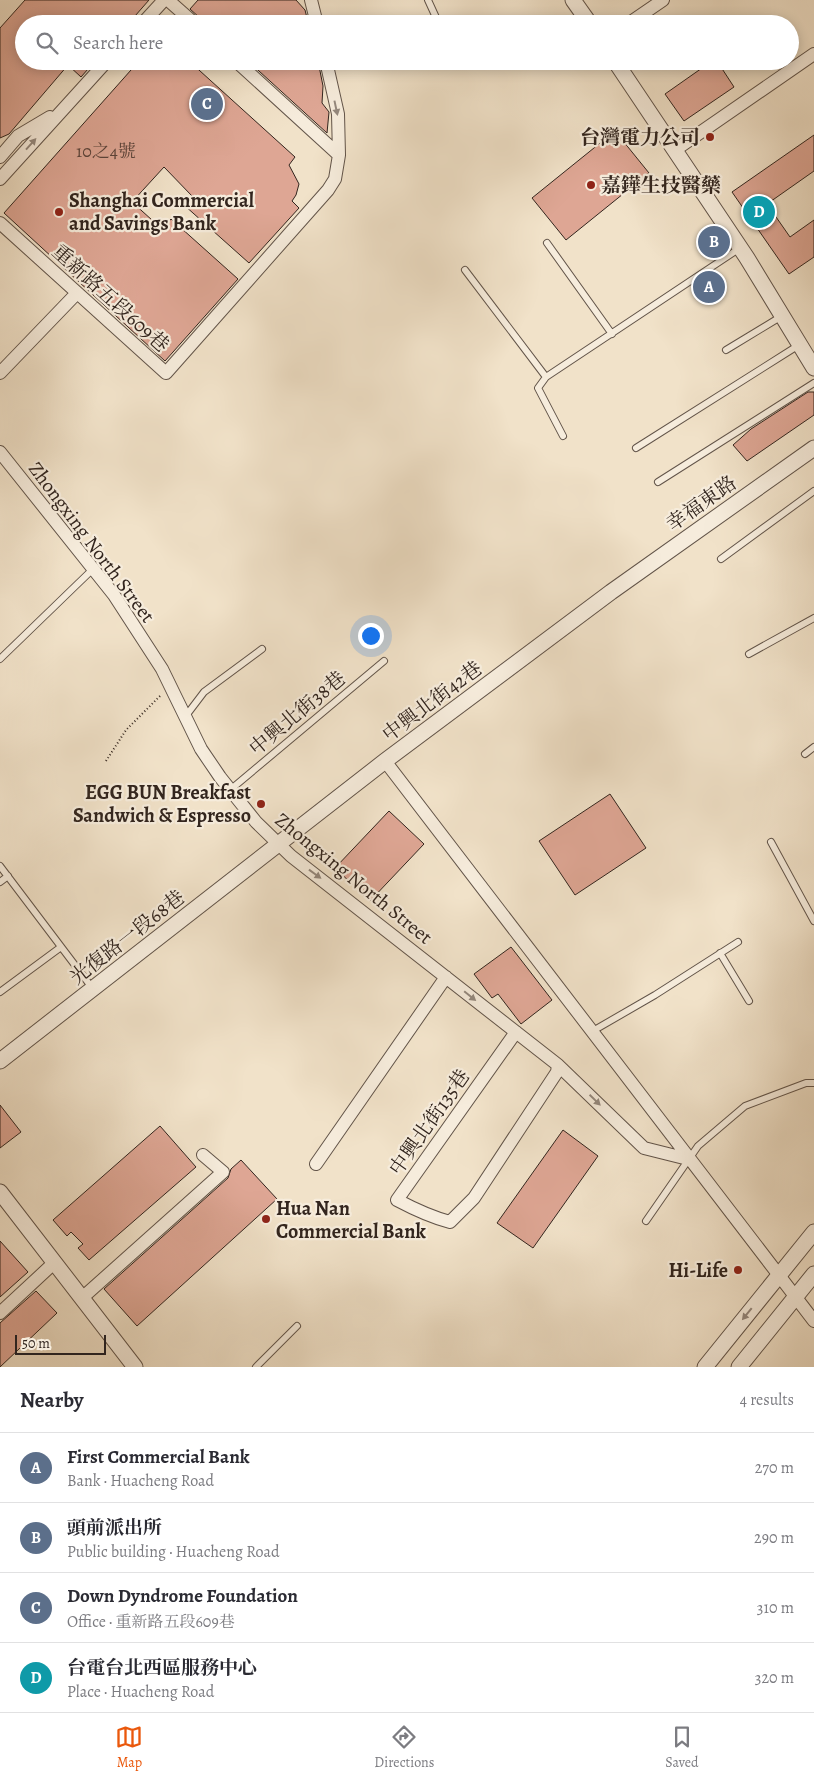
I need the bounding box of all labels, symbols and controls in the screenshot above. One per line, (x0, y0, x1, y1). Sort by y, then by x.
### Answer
search box (15, 15, 799, 70)
icon: search (33, 29, 61, 57)
text: Search here (73, 30, 163, 56)
pin: C (191, 85, 223, 123)
one-way arrow (332, 100, 340, 115)
place label: 台灣電力公司 (580, 124, 700, 151)
marker: 台灣電力公司 (704, 131, 716, 143)
one-way arrow (26, 137, 37, 150)
house number: 10之4號 (76, 139, 136, 163)
place label: 嘉鏵生技醫藥 (601, 172, 721, 199)
marker: 嘉鏵生技醫藥 (585, 179, 597, 191)
place label: Shanghai Commercial and Savings Bank (69, 187, 255, 237)
pin: D (743, 193, 775, 231)
marker: Shanghai Commercial and Savings Bank (53, 206, 65, 218)
pin: B (698, 223, 730, 261)
street label: 重新路五段609巷 (46, 238, 175, 358)
pin: A (693, 268, 725, 306)
street label: Zhongxing North Street (22, 456, 161, 629)
street label: 幸福東路 (661, 469, 742, 537)
your location (358, 623, 384, 649)
street label: 中興北街42巷 (377, 655, 488, 748)
street label: 中興北街38巷 (243, 665, 351, 762)
place label: EGG BUN Breakfast Sandwich & Espresso (73, 779, 251, 829)
marker: EGG BUN Breakfast Sandwich & Espresso (255, 798, 267, 810)
street label: Zhongxing North Street (269, 807, 438, 951)
one-way arrow (309, 869, 322, 879)
street label: 光復路一段68巷 (64, 884, 190, 991)
one-way arrow (464, 991, 477, 1002)
street label: 中興北街135巷 (383, 1064, 476, 1181)
one-way arrow (589, 1094, 601, 1106)
place label: Hua Nan Commercial Bank (276, 1195, 426, 1245)
marker: Hua Nan Commercial Bank (260, 1213, 272, 1225)
place label: Hi-Life (669, 1257, 728, 1284)
marker: Hi-Life (732, 1264, 744, 1276)
one-way arrow (742, 1307, 753, 1320)
scale bar (15, 1332, 106, 1355)
text: 50 m (22, 1334, 50, 1353)
text: Nearby (20, 1386, 83, 1414)
text: 4 results (740, 1389, 794, 1411)
text: First Commercial Bank (67, 1444, 250, 1470)
text: A (31, 1457, 41, 1479)
text: 270 m (755, 1457, 794, 1479)
text: Bank · Huacheng Road (67, 1470, 214, 1492)
text: 頭前派出所 (67, 1515, 162, 1541)
text: B (31, 1527, 41, 1549)
text: 290 m (754, 1527, 794, 1549)
text: Public building · Huacheng Road (67, 1541, 280, 1563)
text: Down Dyndrome Foundation (67, 1583, 298, 1609)
text: C (31, 1597, 41, 1619)
text: 310 m (757, 1597, 794, 1619)
text: Office · 重新路五段609巷 (67, 1611, 235, 1633)
text: 台電台北西區服務中心 (67, 1655, 257, 1681)
text: D (30, 1667, 42, 1689)
text: 320 m (755, 1667, 794, 1689)
text: Place · Huacheng Road (67, 1681, 214, 1703)
tab: Map (115, 1723, 143, 1772)
tab: Directions (374, 1723, 434, 1772)
tab: Saved (665, 1723, 699, 1772)

